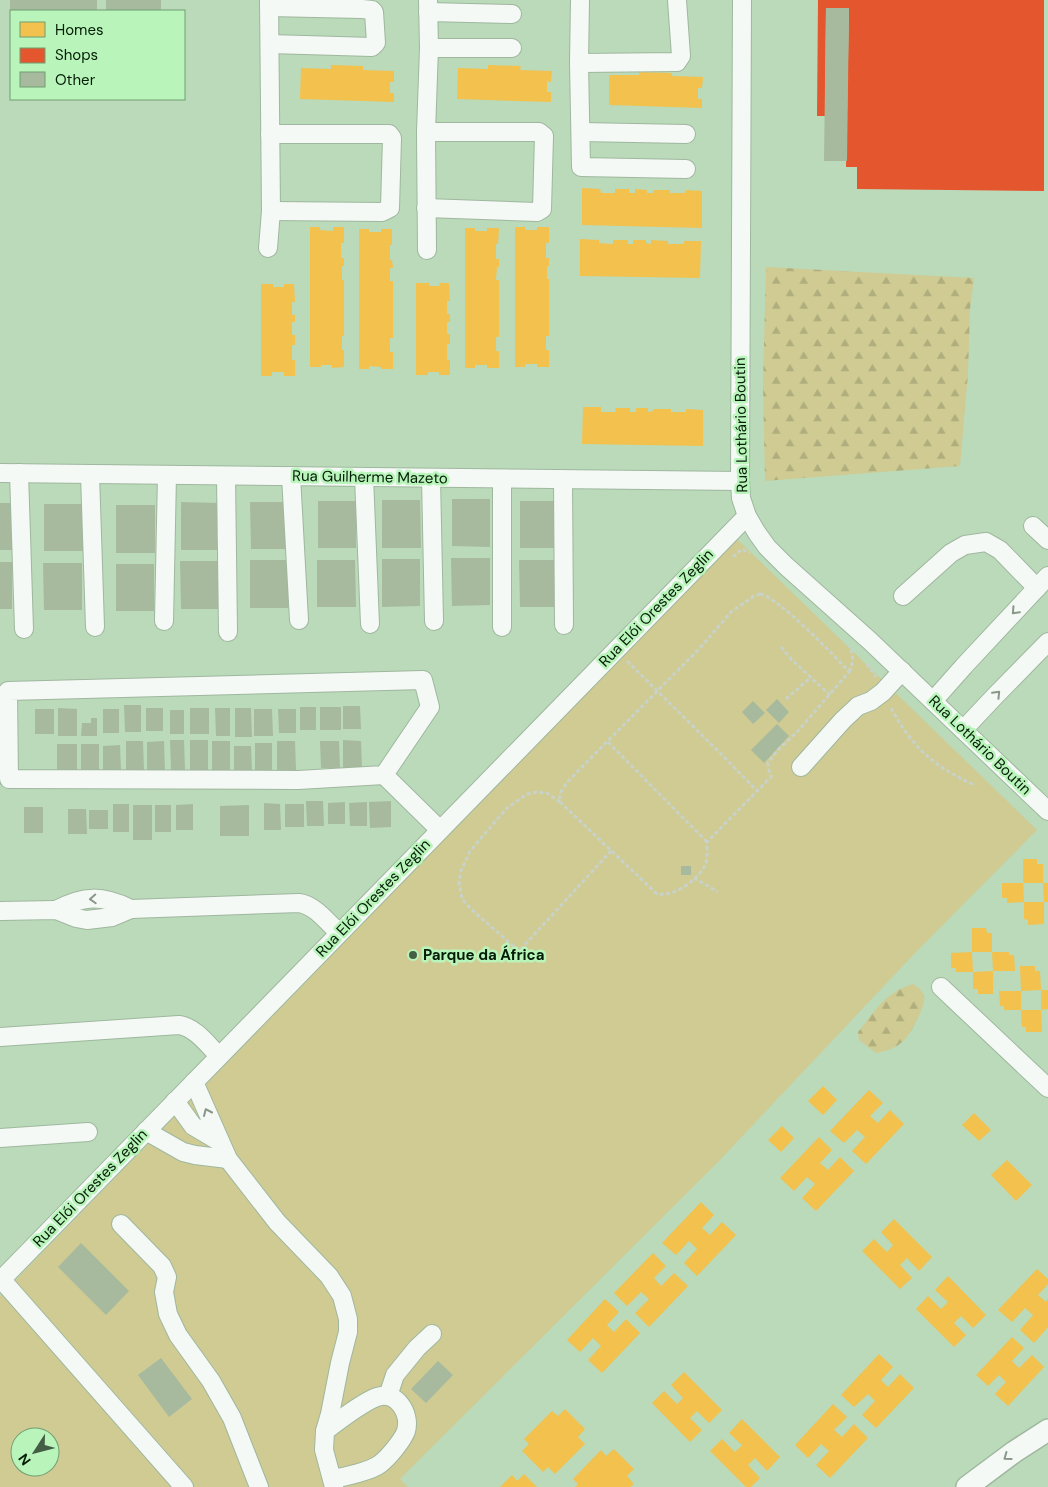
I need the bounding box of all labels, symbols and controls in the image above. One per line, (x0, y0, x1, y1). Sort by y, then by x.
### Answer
legend (10, 10, 185, 100)
text: Homes (55, 20, 104, 40)
text: Shops (55, 45, 98, 65)
text: Other (55, 70, 96, 90)
street label: Rua Lothário Boutin (730, 357, 752, 493)
street label: Rua Guilherme Mazeto (292, 466, 448, 488)
street label: Rua Elói Orestes Zeglin (594, 545, 718, 671)
one-way arrow (1012, 606, 1021, 615)
street label: Rua Lothário Boutin (924, 691, 1036, 799)
one-way arrow (991, 691, 1000, 700)
street label: Rua Elói Orestes Zeglin (311, 835, 435, 961)
one-way arrow (89, 893, 97, 904)
place label: Parque da África (423, 945, 545, 965)
marker: Parque da África (407, 949, 419, 961)
one-way arrow (202, 1108, 213, 1117)
street label: Rua Elói Orestes Zeglin (28, 1125, 152, 1251)
north arrow (10, 1427, 60, 1477)
text: N (14, 1450, 35, 1469)
one-way arrow (1003, 1451, 1013, 1460)

